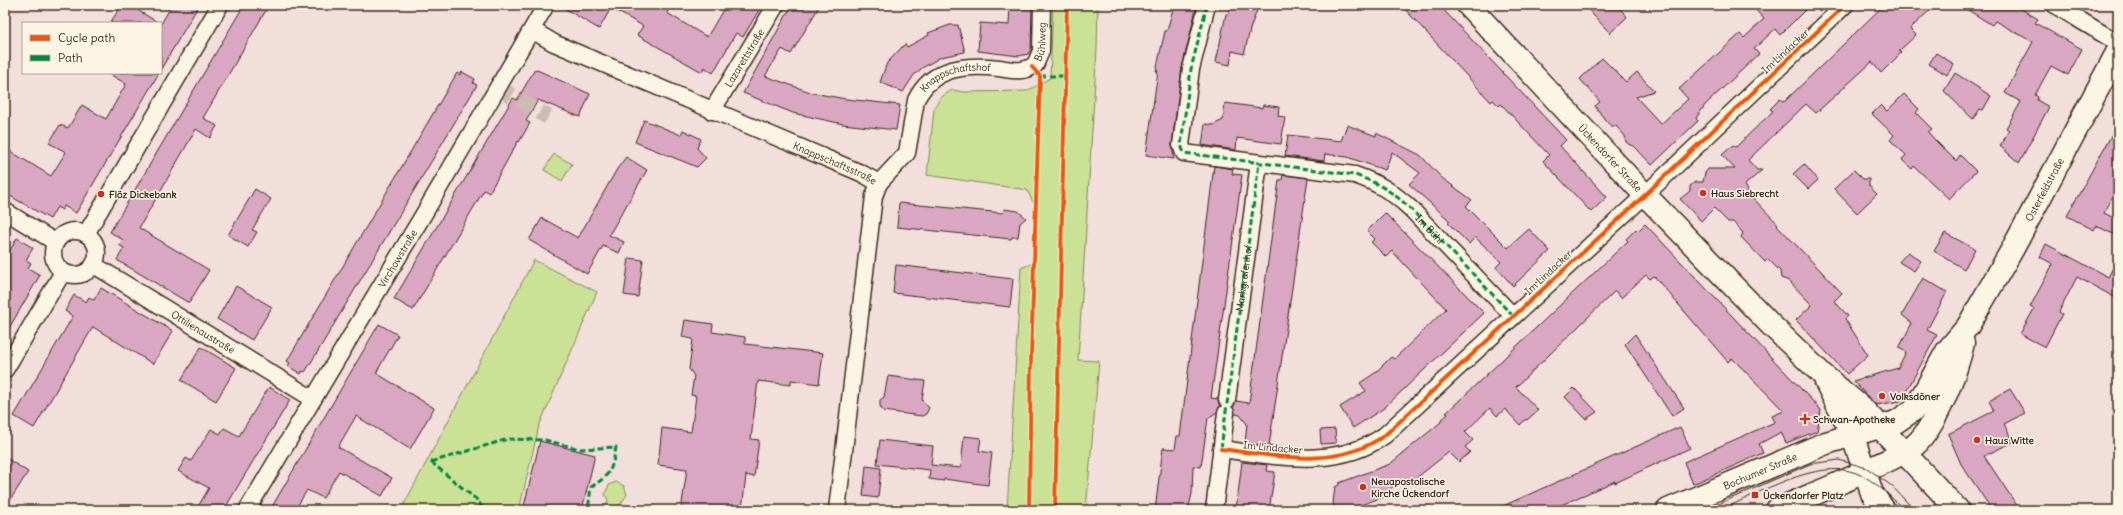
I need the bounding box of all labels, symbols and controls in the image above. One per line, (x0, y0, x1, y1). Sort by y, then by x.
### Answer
legend (22, 22, 162, 74)
street label: Bühlweg (1031, 22, 1049, 63)
street label: Im Lindacker (1759, 26, 1812, 77)
street label: Lazarettstraße (722, 27, 767, 90)
text: Cycle path (58, 30, 115, 45)
text: Path (58, 50, 83, 65)
street label: Knappschaftshof (917, 61, 992, 95)
street label: Ückendorfer Straße (1575, 122, 1645, 195)
street label: Knappschaftsstraße (791, 139, 879, 187)
street label: Osterfeldstraße (2022, 156, 2067, 224)
place label: Haus Siebrecht (1711, 187, 1779, 200)
place label: Flöz Dickebank (109, 188, 177, 201)
marker: Haus Siebrecht (1698, 188, 1708, 198)
marker: Flöz Dickebank (96, 189, 106, 199)
street label: Im Bühl (1412, 212, 1447, 247)
street label: Virchowstraße (375, 227, 420, 290)
street label: Markgrafenhof (1233, 243, 1255, 312)
street label: Im Lindacker (1522, 247, 1575, 298)
street label: Ottilienaustraße (169, 308, 237, 357)
place label: Volksdöner (1890, 390, 1941, 403)
marker: Volksdöner (1877, 391, 1887, 401)
place label: Schwan-Apotheke (1813, 413, 1896, 426)
marker: Schwan-Apotheke (1800, 414, 1810, 424)
place label: Haus Witte (1985, 434, 2035, 447)
marker: Haus Witte (1972, 435, 1982, 445)
street label: Im Lindacker (1242, 438, 1303, 457)
street label: Bochumer Straße (1721, 450, 1799, 493)
place label: Neuapostolische Kirche Ückendorf (1371, 475, 1450, 500)
marker: Neuapostolische Kirche Ückendorf (1358, 482, 1368, 492)
place label: Ückendorfer Platz (1763, 489, 1844, 502)
marker: Ückendorfer Platz (1750, 490, 1760, 500)

